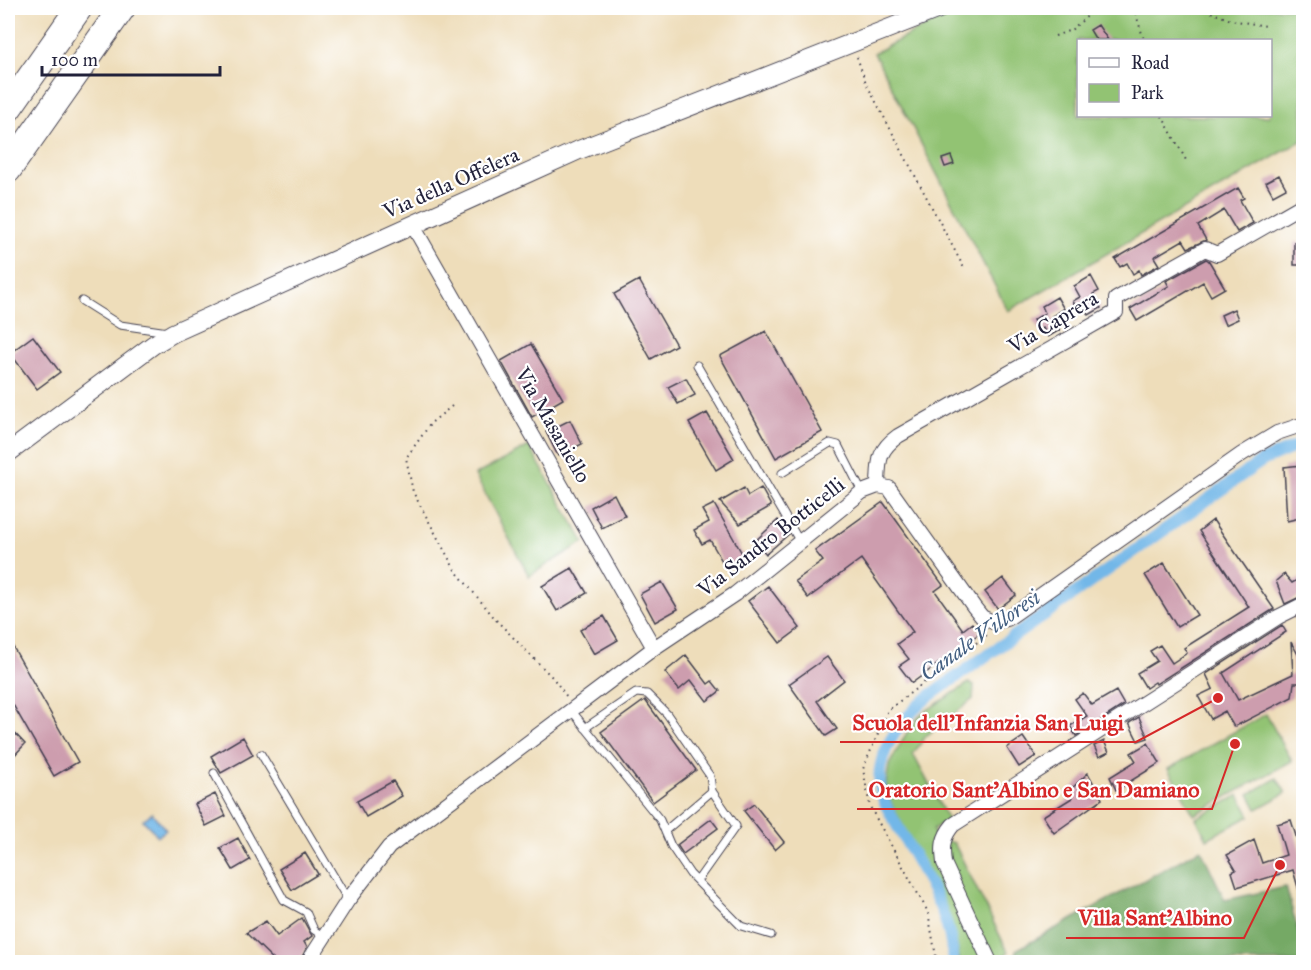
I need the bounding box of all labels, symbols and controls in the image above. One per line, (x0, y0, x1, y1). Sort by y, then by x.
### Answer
scale bar (42, 39, 220, 77)
legend (1077, 39, 1272, 117)
text: 100 m (51, 49, 98, 71)
text: Road (1131, 52, 1169, 74)
text: Park (1131, 82, 1164, 104)
street label: Via della Offelera (378, 141, 523, 225)
street label: Via Caprera (1002, 285, 1103, 360)
street label: Via Masaniello (509, 362, 597, 487)
street label: Via Sandro Botticelli (691, 471, 850, 603)
water label: Canale Villoresi (915, 583, 1046, 686)
callout: Scuola dell'Infanzia San Luigi (840, 702, 1136, 742)
text: Scuola dell'Infanzia San Luigi (852, 709, 1125, 736)
callout: Oratorio Sant'Albino e San Damiano (857, 769, 1212, 809)
text: Oratorio Sant'Albino e San Damiano (869, 776, 1200, 803)
callout: Villa Sant'Albino (1066, 898, 1244, 938)
text: Villa Sant'Albino (1077, 904, 1232, 931)

